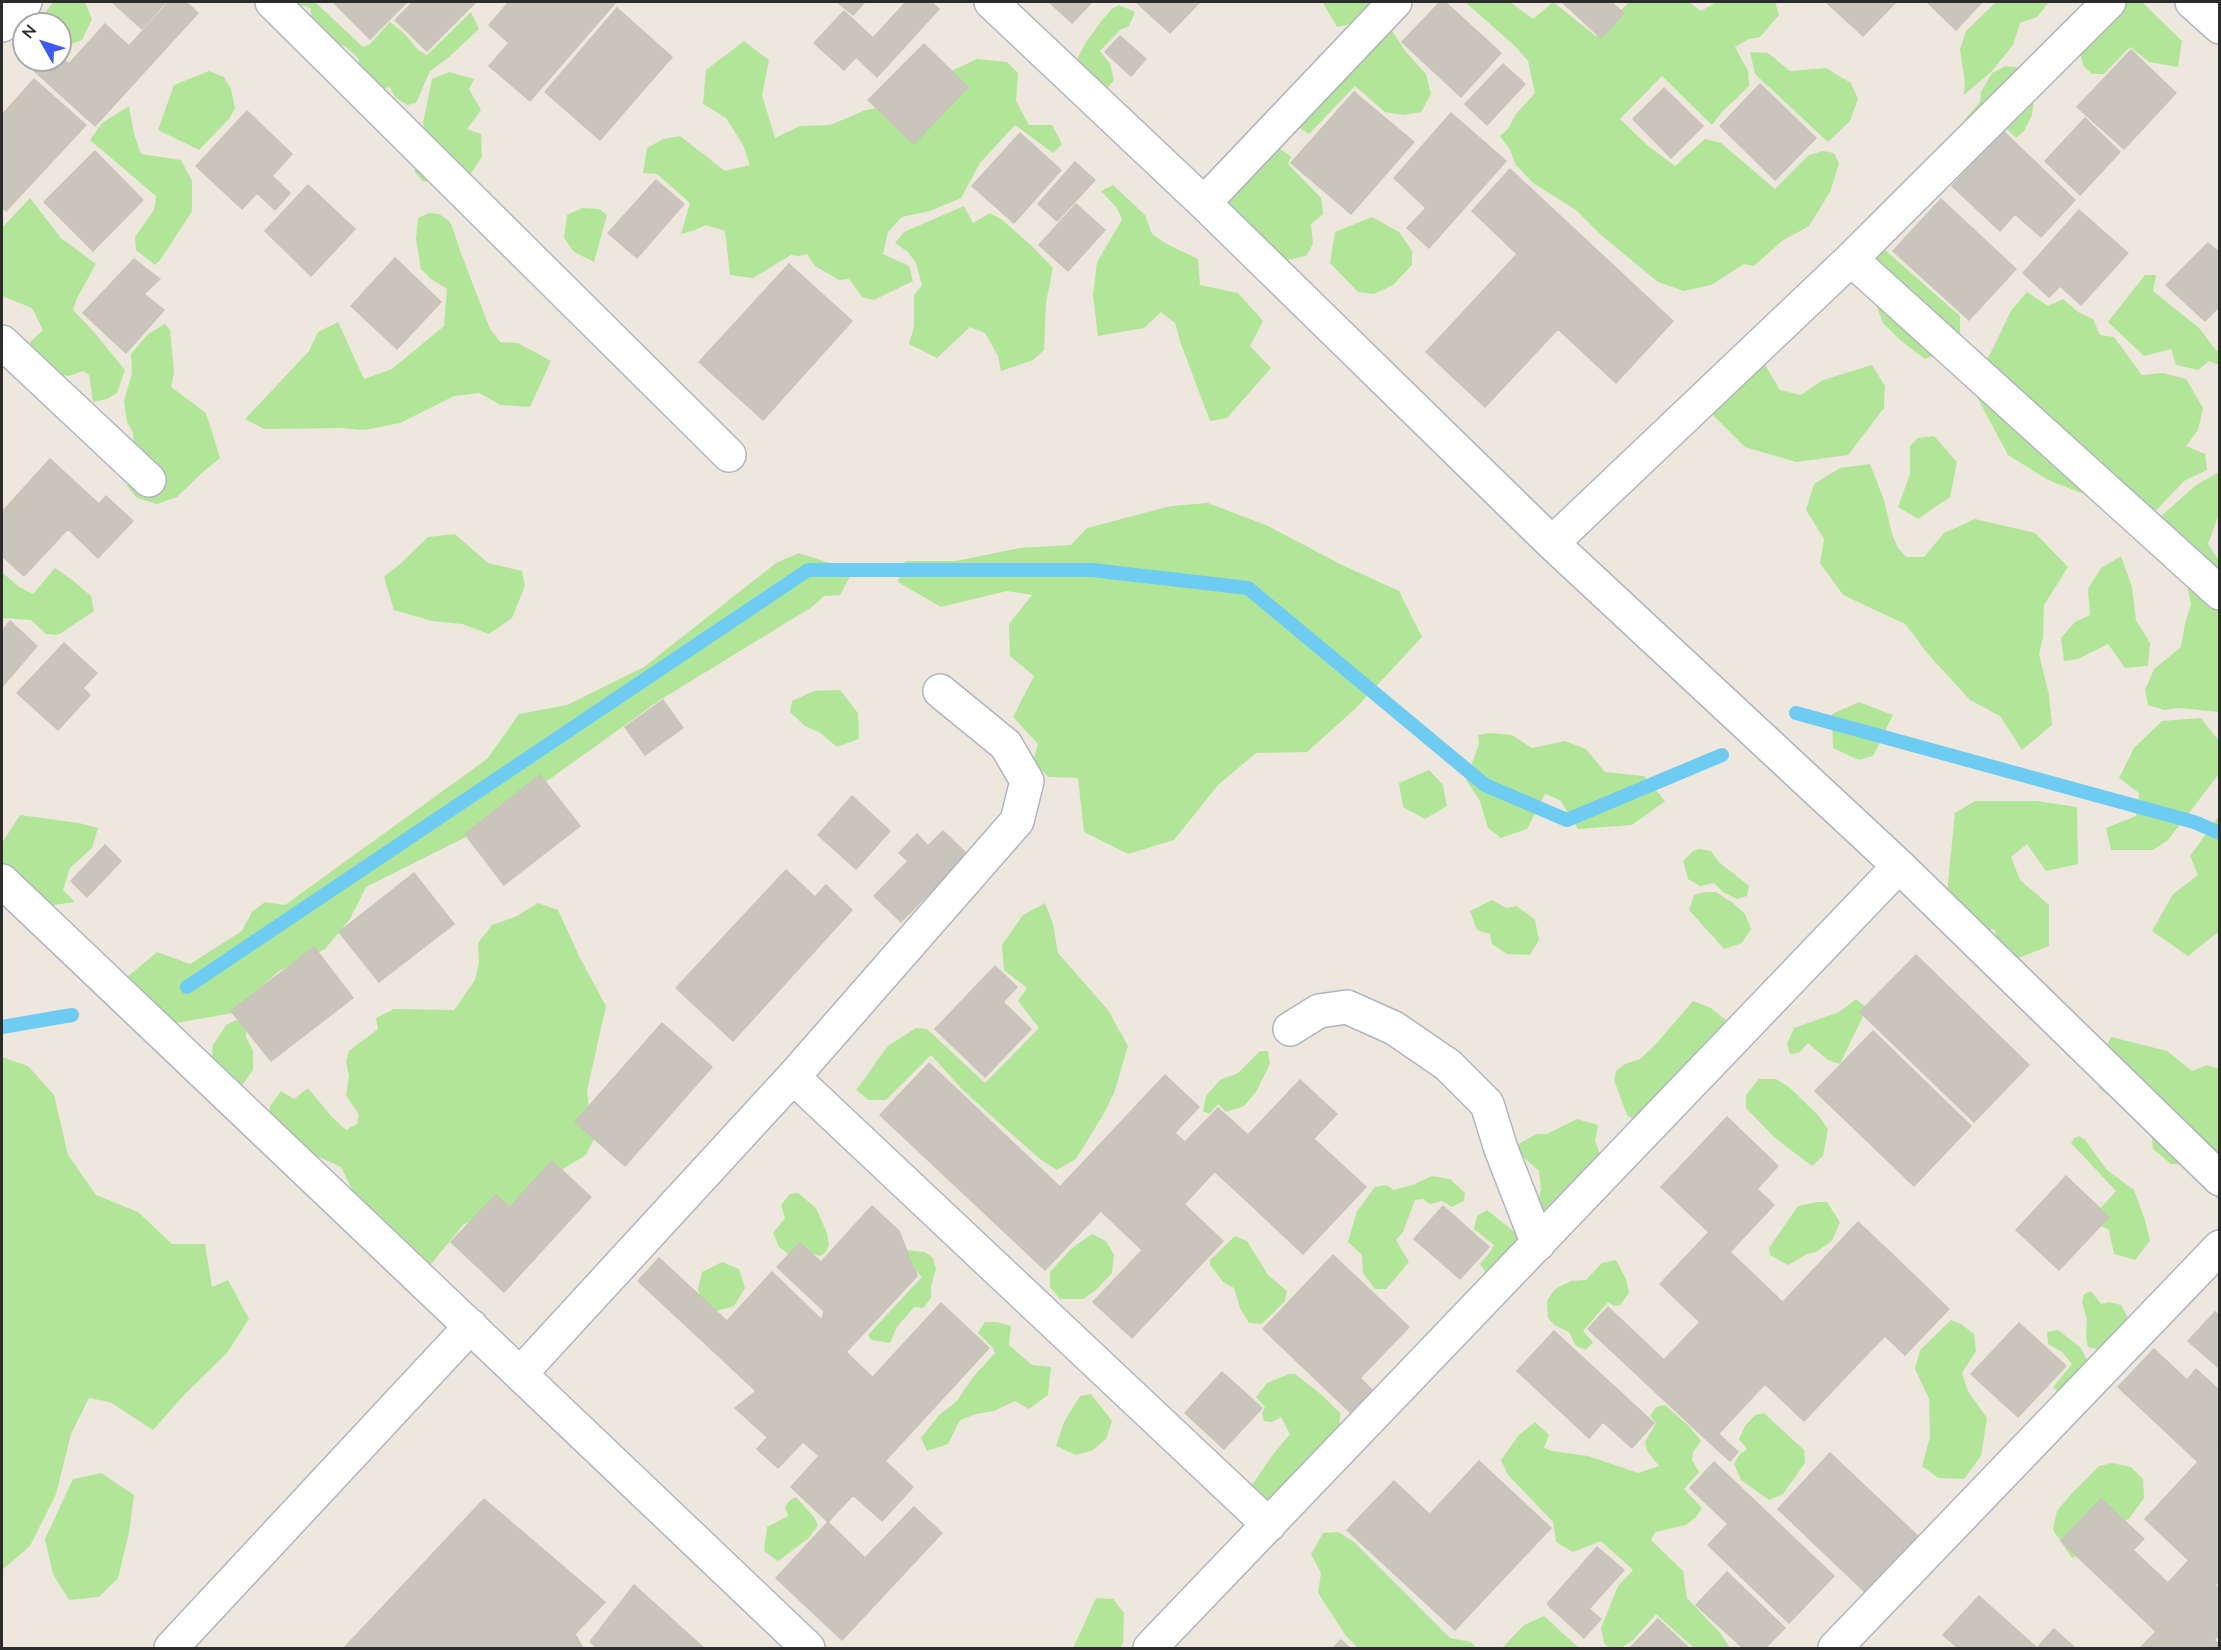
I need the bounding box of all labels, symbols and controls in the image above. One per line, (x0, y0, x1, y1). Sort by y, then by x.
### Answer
north arrow (12, 12, 72, 72)
text: N (17, 20, 42, 44)

